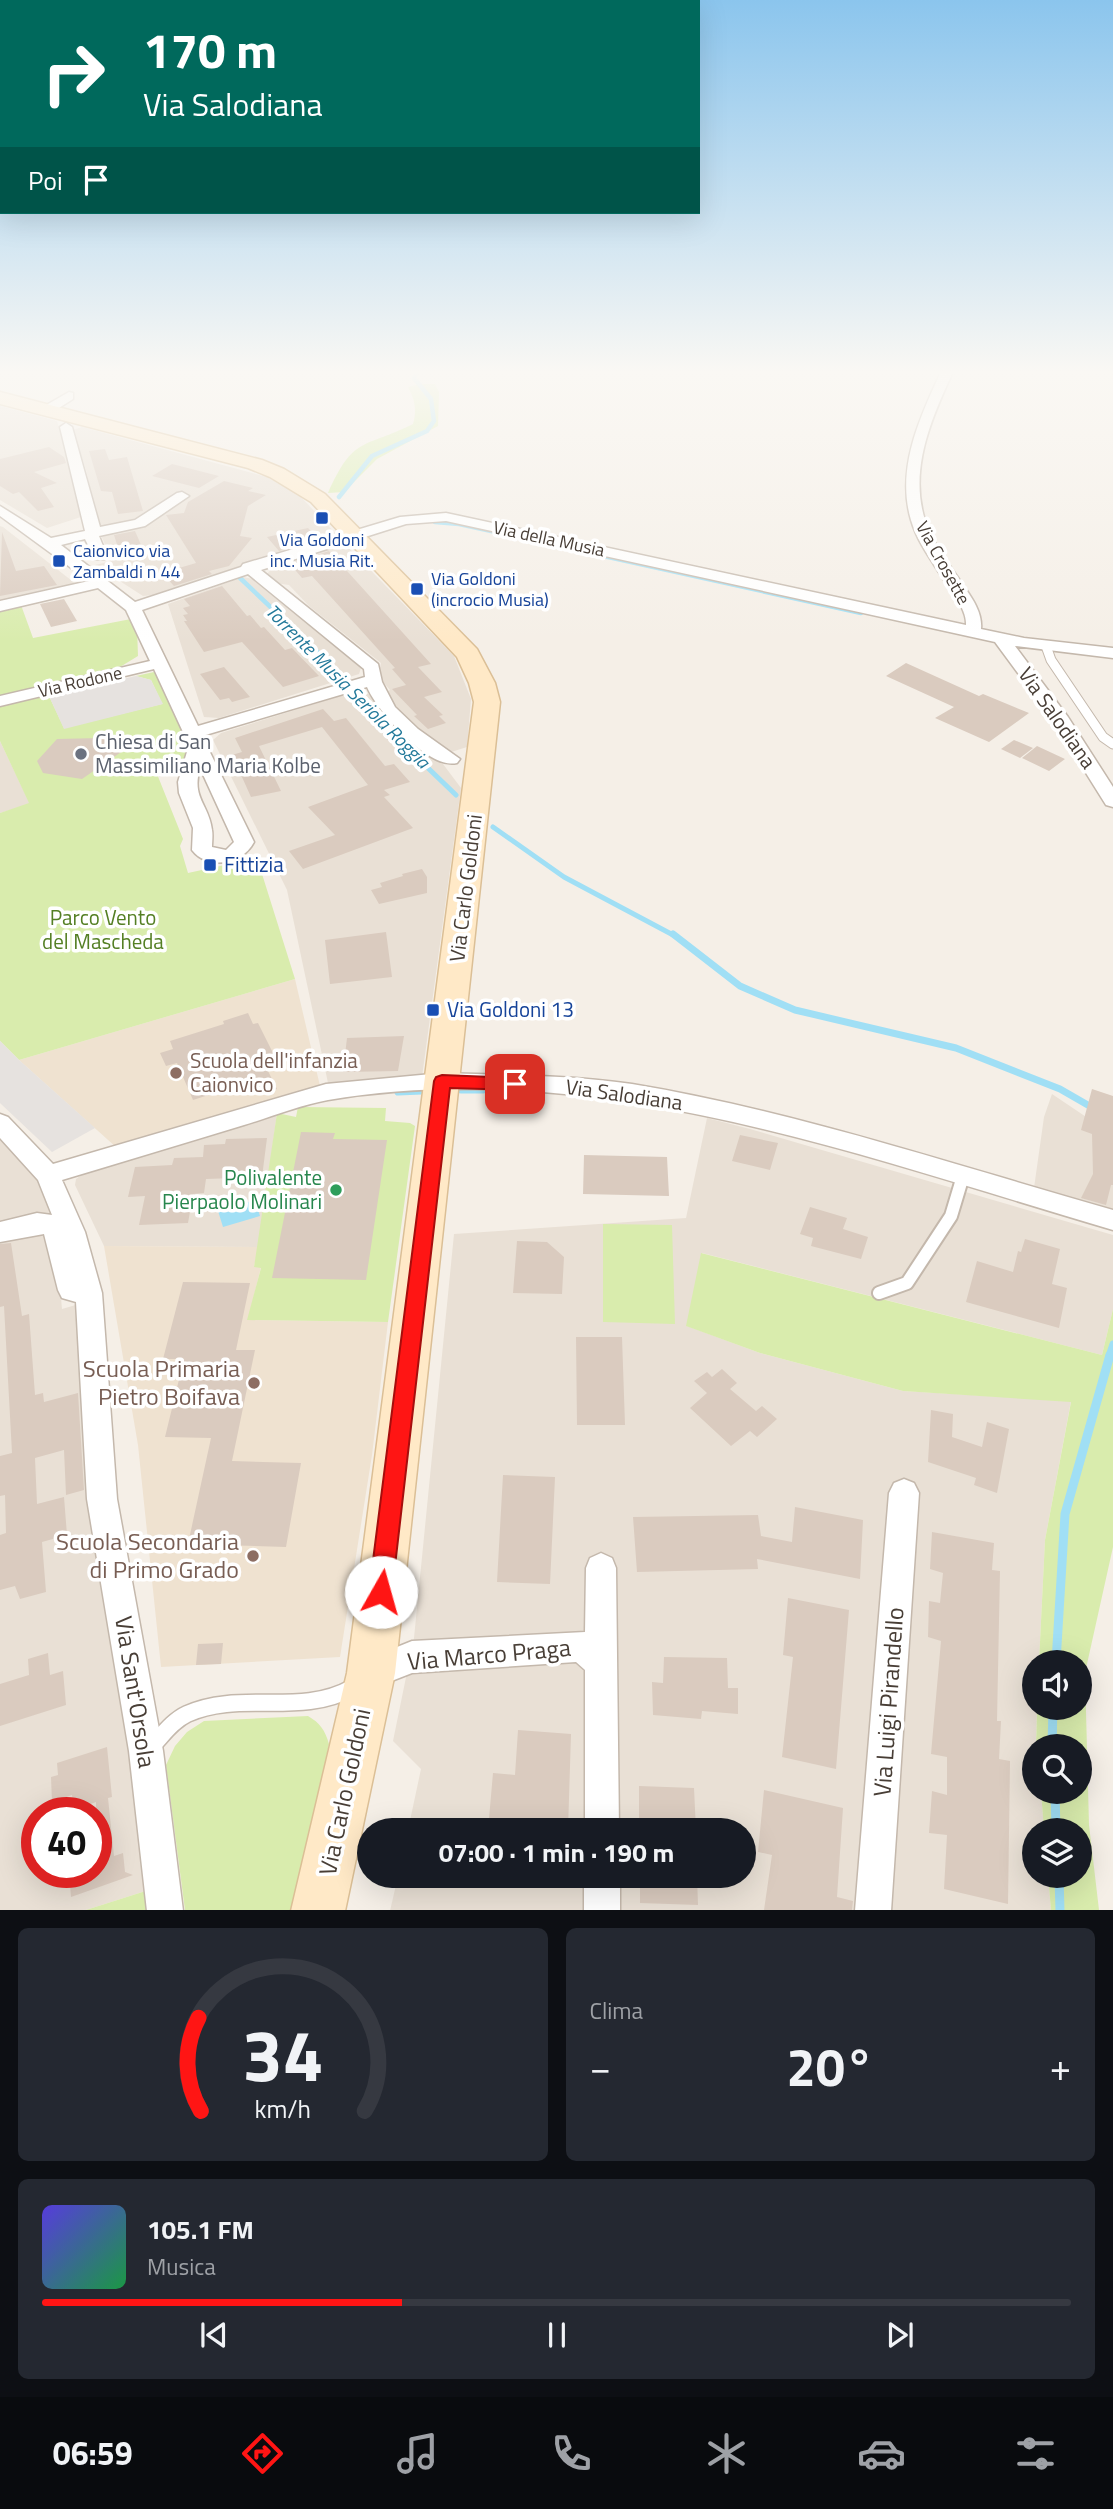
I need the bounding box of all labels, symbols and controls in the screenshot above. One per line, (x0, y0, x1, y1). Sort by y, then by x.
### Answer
text: 170 m (143, 12, 277, 87)
icon: right (28, 28, 119, 119)
text: Via Salodiana (143, 80, 323, 128)
text: Poi (28, 161, 63, 200)
icon: arrive (77, 161, 115, 199)
marker: Via Goldoni inc. Musia Rit. (314, 510, 330, 526)
street label: Via della Musia (491, 514, 607, 563)
street label: Via Crosette (909, 516, 978, 609)
place label: Via Goldoni inc. Musia Rit. (270, 526, 374, 574)
place label: Caionvico via Zambaldi n 44 (73, 537, 181, 585)
marker: Caionvico via Zambaldi n 44 (51, 553, 67, 569)
place label: Via Goldoni (incrocio Musia) (431, 565, 549, 613)
marker: Via Goldoni (incrocio Musia) (409, 581, 425, 597)
water label: Torrente Musia Seriola Roggia (260, 597, 438, 776)
street label: Via Rodone (35, 659, 125, 704)
street label: Via Salodiana (1011, 660, 1105, 775)
place label: Chiesa di San Massimiliano Maria Kolbe (95, 725, 321, 781)
marker: Chiesa di San Massimiliano Maria Kolbe (73, 746, 89, 762)
street label: Via Carlo Goldoni (440, 812, 490, 964)
place label: Fittizia (224, 848, 284, 880)
marker: Fittizia (202, 857, 218, 873)
park label: Parco Vento del Mascheda (42, 901, 164, 957)
place label: Via Goldoni 13 (447, 993, 574, 1025)
marker: Via Goldoni 13 (425, 1002, 441, 1018)
place label: Scuola dell'infanzia Caionvico (190, 1044, 358, 1100)
pin (485, 1054, 545, 1114)
marker: Scuola dell'infanzia Caionvico (168, 1065, 184, 1081)
icon: arrive (496, 1065, 534, 1103)
street label: Via Salodiana (564, 1070, 685, 1118)
place label: Polivalente Pierpaolo Molinari (162, 1161, 322, 1217)
marker: Polivalente Pierpaolo Molinari (328, 1182, 344, 1198)
place label: Scuola Primaria Pietro Boifava (83, 1350, 240, 1414)
marker: Scuola Primaria Pietro Boifava (246, 1375, 262, 1391)
place label: Scuola Secondaria di Primo Grado (56, 1523, 239, 1587)
marker: Scuola Secondaria di Primo Grado (245, 1548, 261, 1564)
position arrow (344, 1555, 418, 1629)
street label: Via Luigi Pirandello (863, 1606, 913, 1798)
street label: Via Sant'Orsola (106, 1613, 166, 1770)
street label: Via Marco Praga (406, 1629, 572, 1679)
map controls (1022, 1650, 1092, 1888)
button: sound (1022, 1650, 1092, 1720)
street label: Via Carlo Goldoni (309, 1705, 379, 1879)
button: search (1022, 1734, 1092, 1804)
speed limit sign: 40 (21, 1797, 112, 1888)
button: layers (1022, 1818, 1092, 1888)
text: 07:00 · 1 min · 190 m (439, 1833, 674, 1872)
text: Clima (590, 1993, 643, 2028)
text: 34 (242, 1999, 324, 2109)
text: 20° (787, 2027, 874, 2106)
text: − (590, 2038, 611, 2096)
text: + (1050, 2038, 1071, 2096)
text: km/h (254, 2089, 311, 2127)
text: 105.1 FM (147, 2210, 254, 2249)
text: Musica (147, 2249, 216, 2284)
icon: previous (195, 2316, 233, 2354)
icon: pause (538, 2316, 576, 2354)
icon: next (881, 2316, 919, 2354)
text: 06:59 (53, 2429, 133, 2477)
icon: directions (238, 2429, 287, 2478)
icon: music (393, 2429, 442, 2478)
icon: phone (547, 2429, 596, 2478)
icon: climate (702, 2429, 751, 2478)
icon: car (857, 2429, 906, 2478)
icon: filters (1011, 2429, 1060, 2478)

